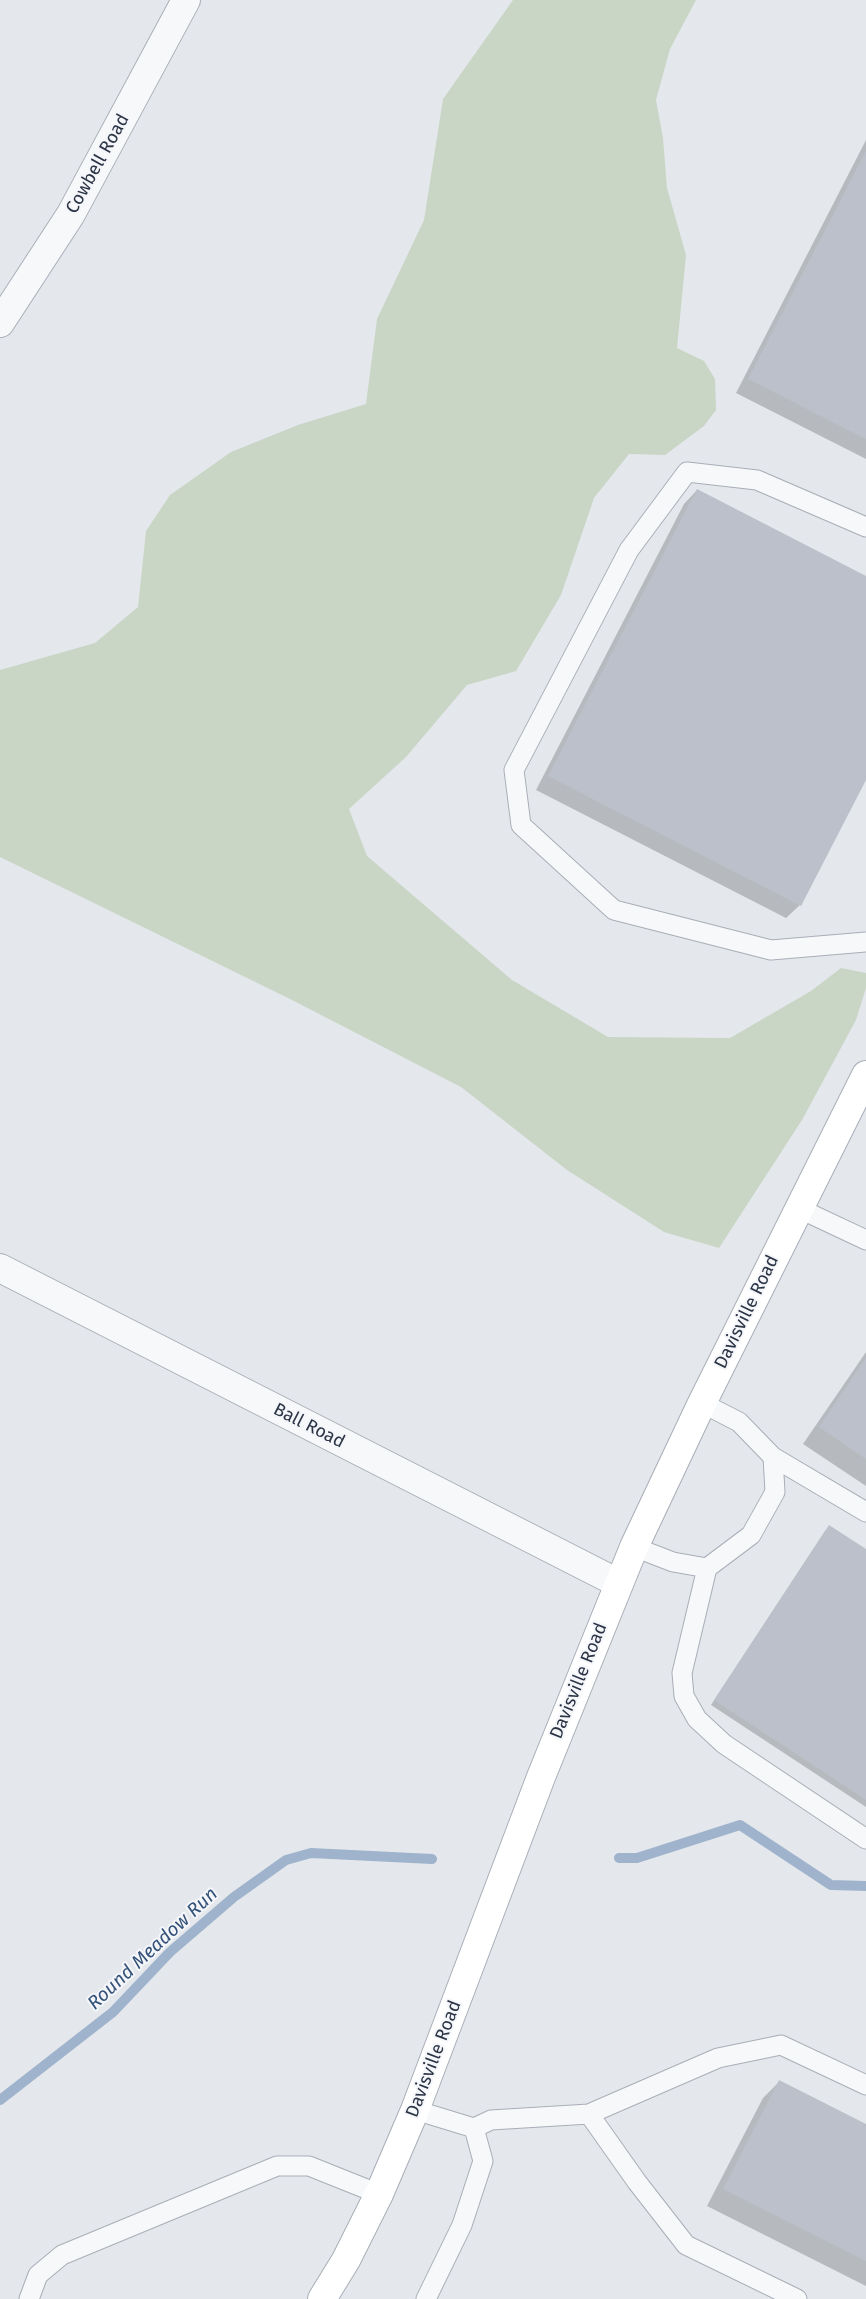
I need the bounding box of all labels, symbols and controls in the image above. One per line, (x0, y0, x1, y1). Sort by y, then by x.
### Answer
street label: Cowbell Road (62, 110, 134, 218)
street label: Davisville Road (710, 1252, 784, 1372)
street label: Ball Road (270, 1399, 348, 1453)
street label: Davisville Road (546, 1620, 612, 1742)
water label: Round Meadow Run (83, 1883, 223, 2015)
street label: Davisville Road (402, 1998, 466, 2120)

